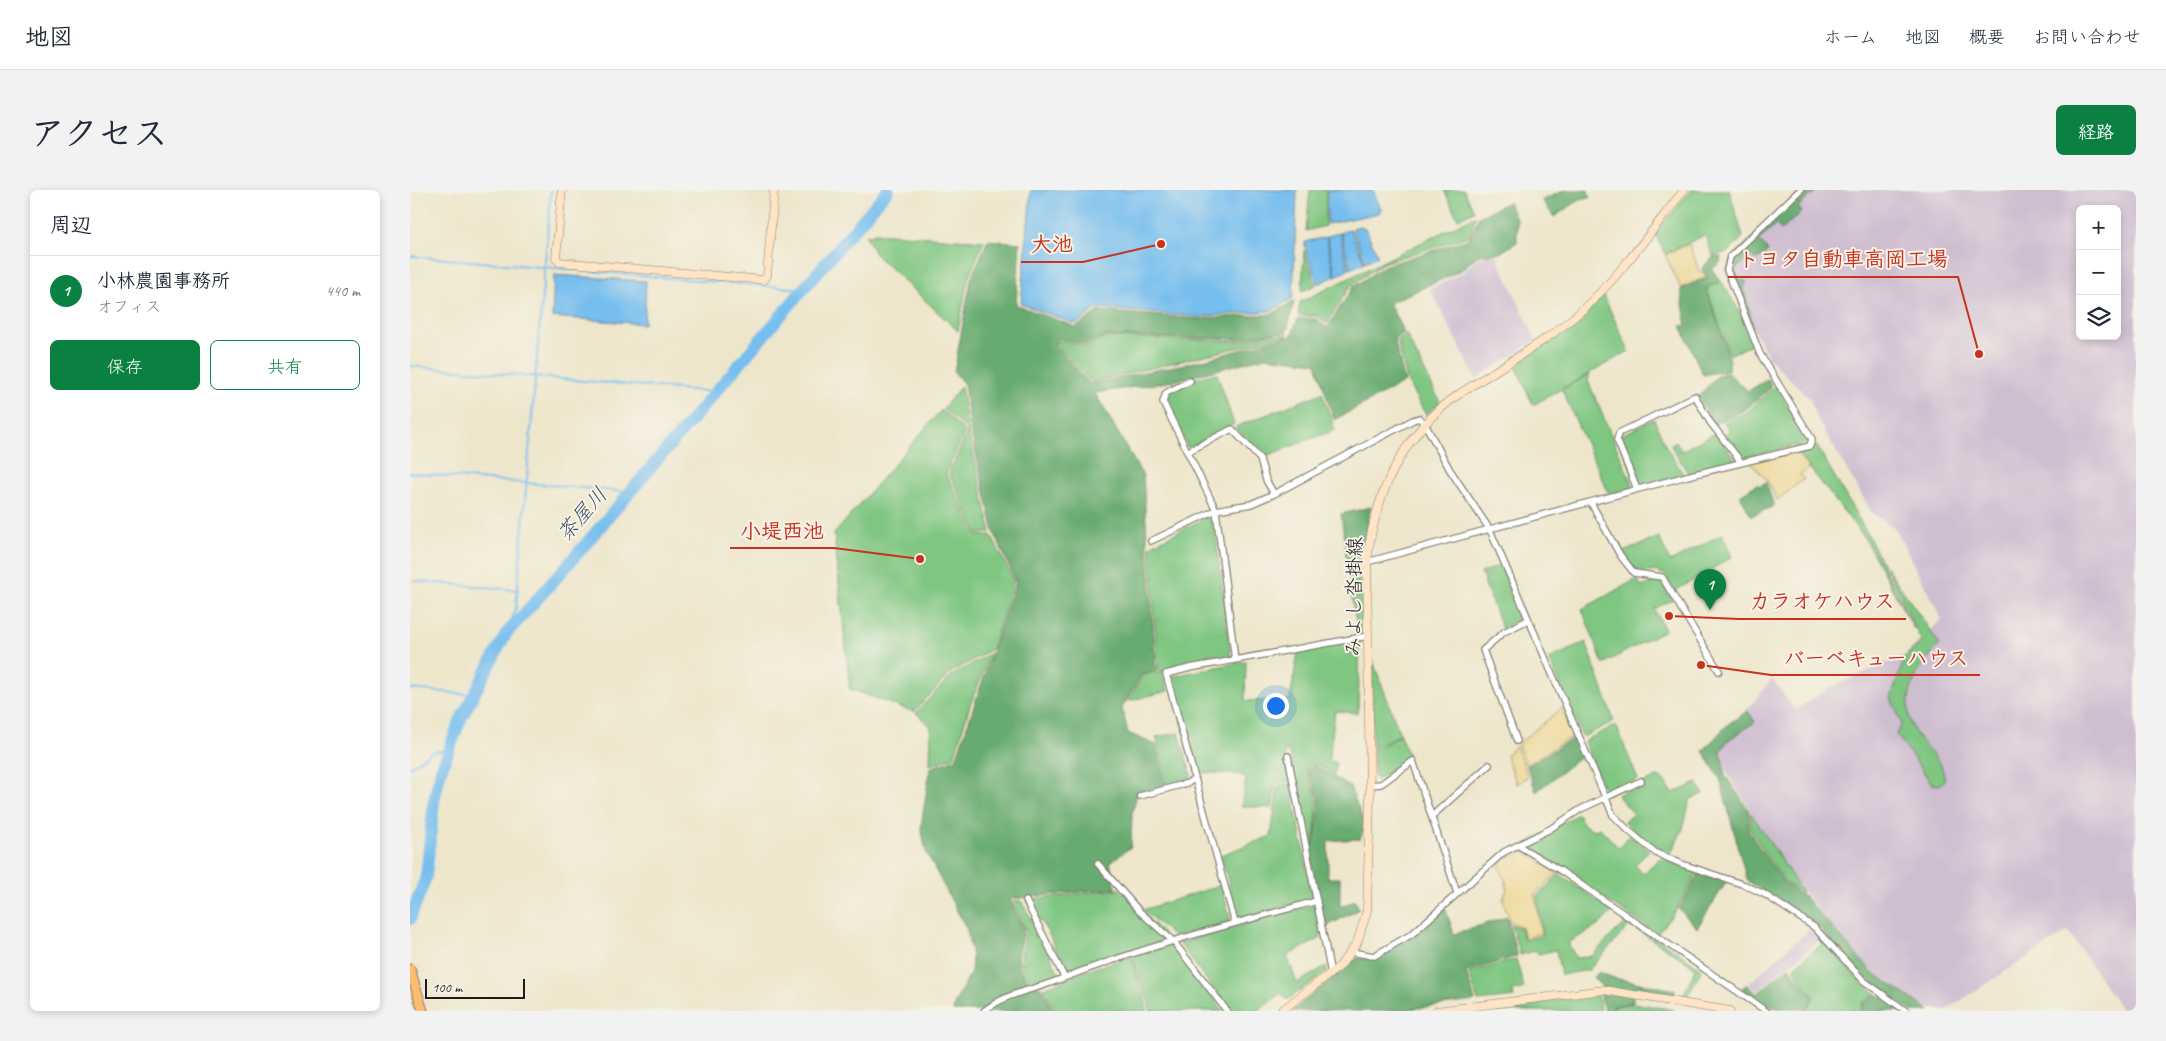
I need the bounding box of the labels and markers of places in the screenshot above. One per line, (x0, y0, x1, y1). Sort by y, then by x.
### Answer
callout: 大池 (1021, 226, 1083, 262)
callout: トヨタ自動車高岡工場 (1728, 241, 1958, 277)
callout: 小堤西池 (730, 512, 834, 548)
pin: 1 (1694, 569, 1726, 610)
callout: カラオケハウス (1739, 583, 1906, 619)
callout: バーベキューハウス (1771, 639, 1980, 675)

